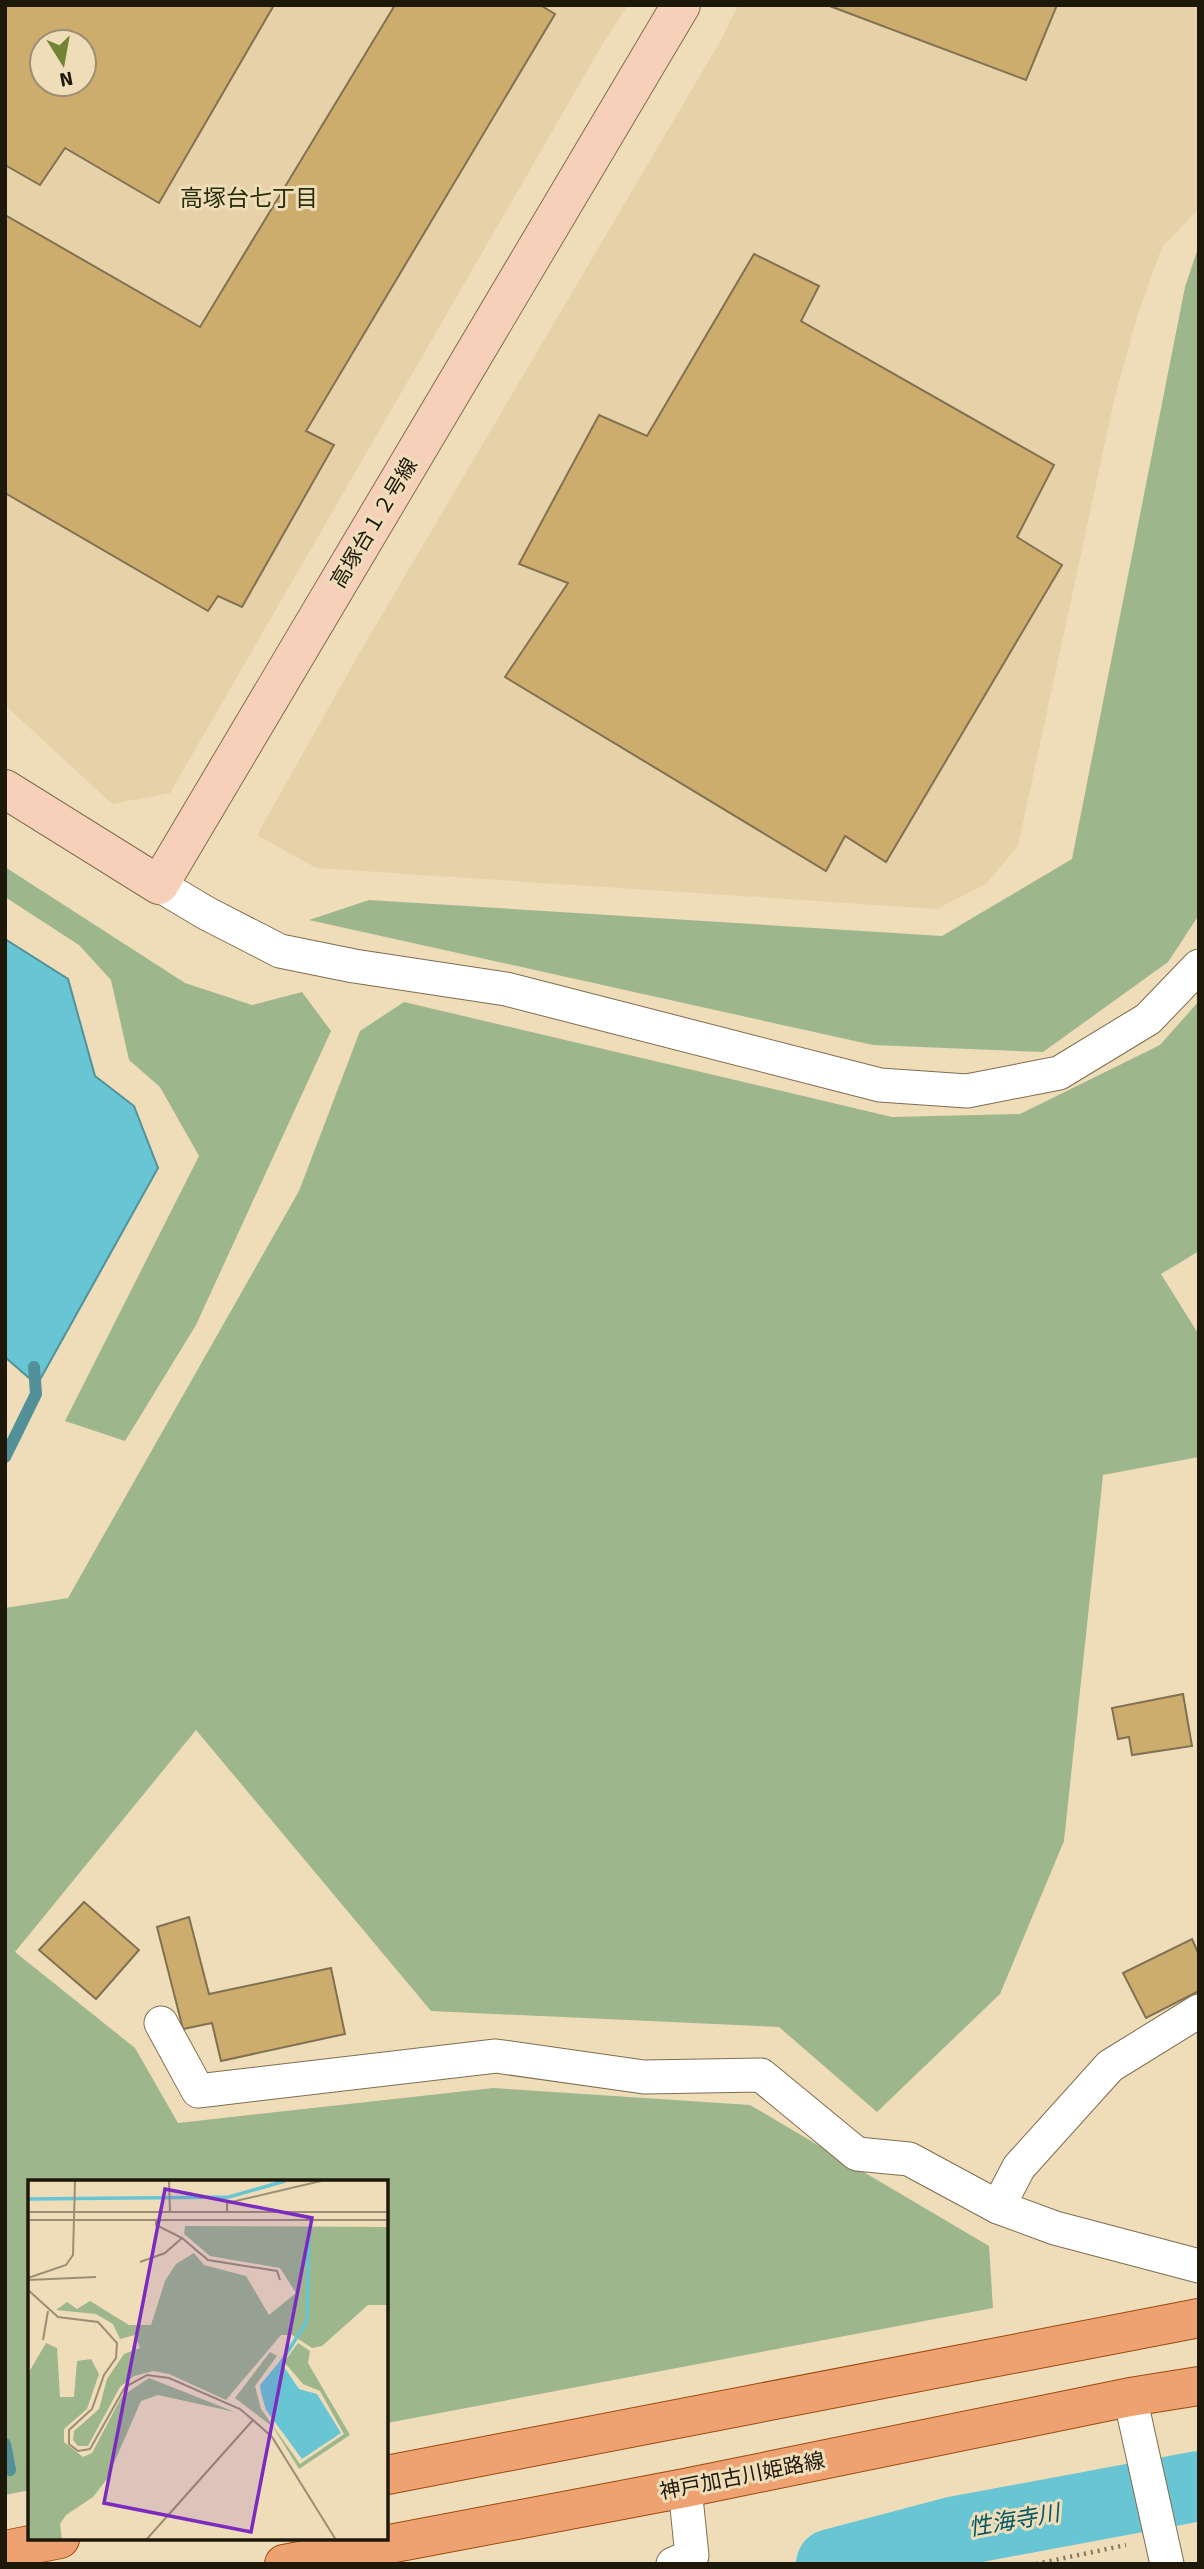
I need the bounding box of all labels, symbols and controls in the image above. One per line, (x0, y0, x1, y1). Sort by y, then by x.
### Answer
north arrow (28, 28, 98, 98)
text: N (57, 66, 75, 92)
district label: 高塚台七丁目 (180, 184, 318, 213)
street label: 高塚台１２号線 (325, 453, 423, 593)
inset map (28, 2180, 388, 2541)
street label: 神戸加古川姫路線 (657, 2447, 827, 2505)
water label: 性海寺川 (966, 2498, 1065, 2543)

